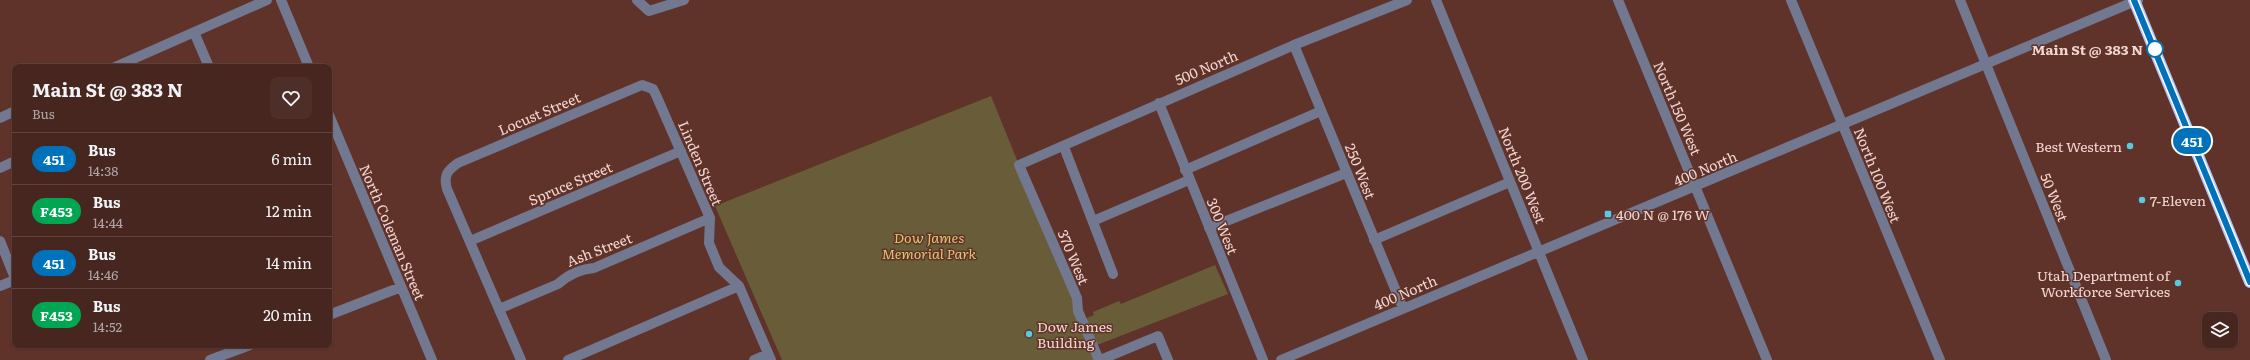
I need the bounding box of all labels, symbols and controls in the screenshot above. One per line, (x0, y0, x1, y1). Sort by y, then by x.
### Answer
place label: Main St @ 383 N (2032, 39, 2143, 59)
marker: Main St @ 383 N (2146, 40, 2164, 58)
street label: 500 North (1171, 45, 1241, 89)
street label: North 150 West (1649, 58, 1707, 158)
text: Main St @ 383 N (32, 75, 183, 103)
button: heart (270, 77, 312, 119)
street label: Locust Street (495, 87, 584, 139)
text: Bus (32, 104, 55, 123)
street label: Linden Street (674, 117, 728, 209)
street label: North 200 West (1495, 124, 1552, 227)
street label: North 100 West (1850, 124, 1906, 226)
line badge: 451 (2169, 128, 2215, 154)
text: 451 (2181, 131, 2203, 151)
place label: Best Western (2035, 136, 2122, 156)
text: Bus (88, 138, 116, 161)
street label: 250 West (1341, 140, 1381, 202)
marker: Best Western (2125, 141, 2135, 151)
street label: 400 North (1670, 146, 1740, 190)
text: 6 min (271, 147, 312, 170)
text: 451 (43, 149, 65, 169)
street label: Spruce Street (525, 156, 615, 210)
text: 14:38 (88, 161, 118, 180)
street label: North Coleman Street (355, 161, 431, 303)
street label: 50 West (2036, 170, 2074, 225)
text: Bus (93, 190, 121, 213)
place label: 7-Eleven (2150, 190, 2206, 210)
street label: 300 West (1203, 195, 1244, 258)
marker: 7-Eleven (2137, 195, 2147, 205)
text: 12 min (266, 199, 312, 222)
text: F453 (40, 201, 73, 221)
place label: 400 N @ 176 W (1616, 204, 1710, 224)
marker: 400 N @ 176 W (1603, 209, 1613, 219)
text: 14:44 (93, 213, 123, 232)
street label: 370 West (1053, 226, 1095, 288)
street label: Ash Street (563, 227, 635, 271)
park label: Dow James Memorial Park (882, 227, 976, 263)
text: Bus (88, 242, 116, 265)
text: 14 min (266, 251, 312, 274)
text: 451 (43, 253, 65, 273)
text: 14:46 (88, 265, 118, 284)
place label: Utah Department of Workforce Services (2037, 265, 2172, 301)
street label: 400 North (1370, 270, 1440, 314)
marker: Utah Department of Workforce Services (2173, 278, 2183, 288)
text: Bus (93, 294, 121, 317)
text: 20 min (263, 303, 312, 326)
text: F453 (40, 305, 73, 325)
map controls (2202, 312, 2238, 348)
button: layers (2202, 312, 2238, 348)
place label: Dow James Building (1037, 316, 1112, 352)
text: 14:52 (93, 317, 122, 336)
marker: Dow James Building (1024, 329, 1034, 339)

